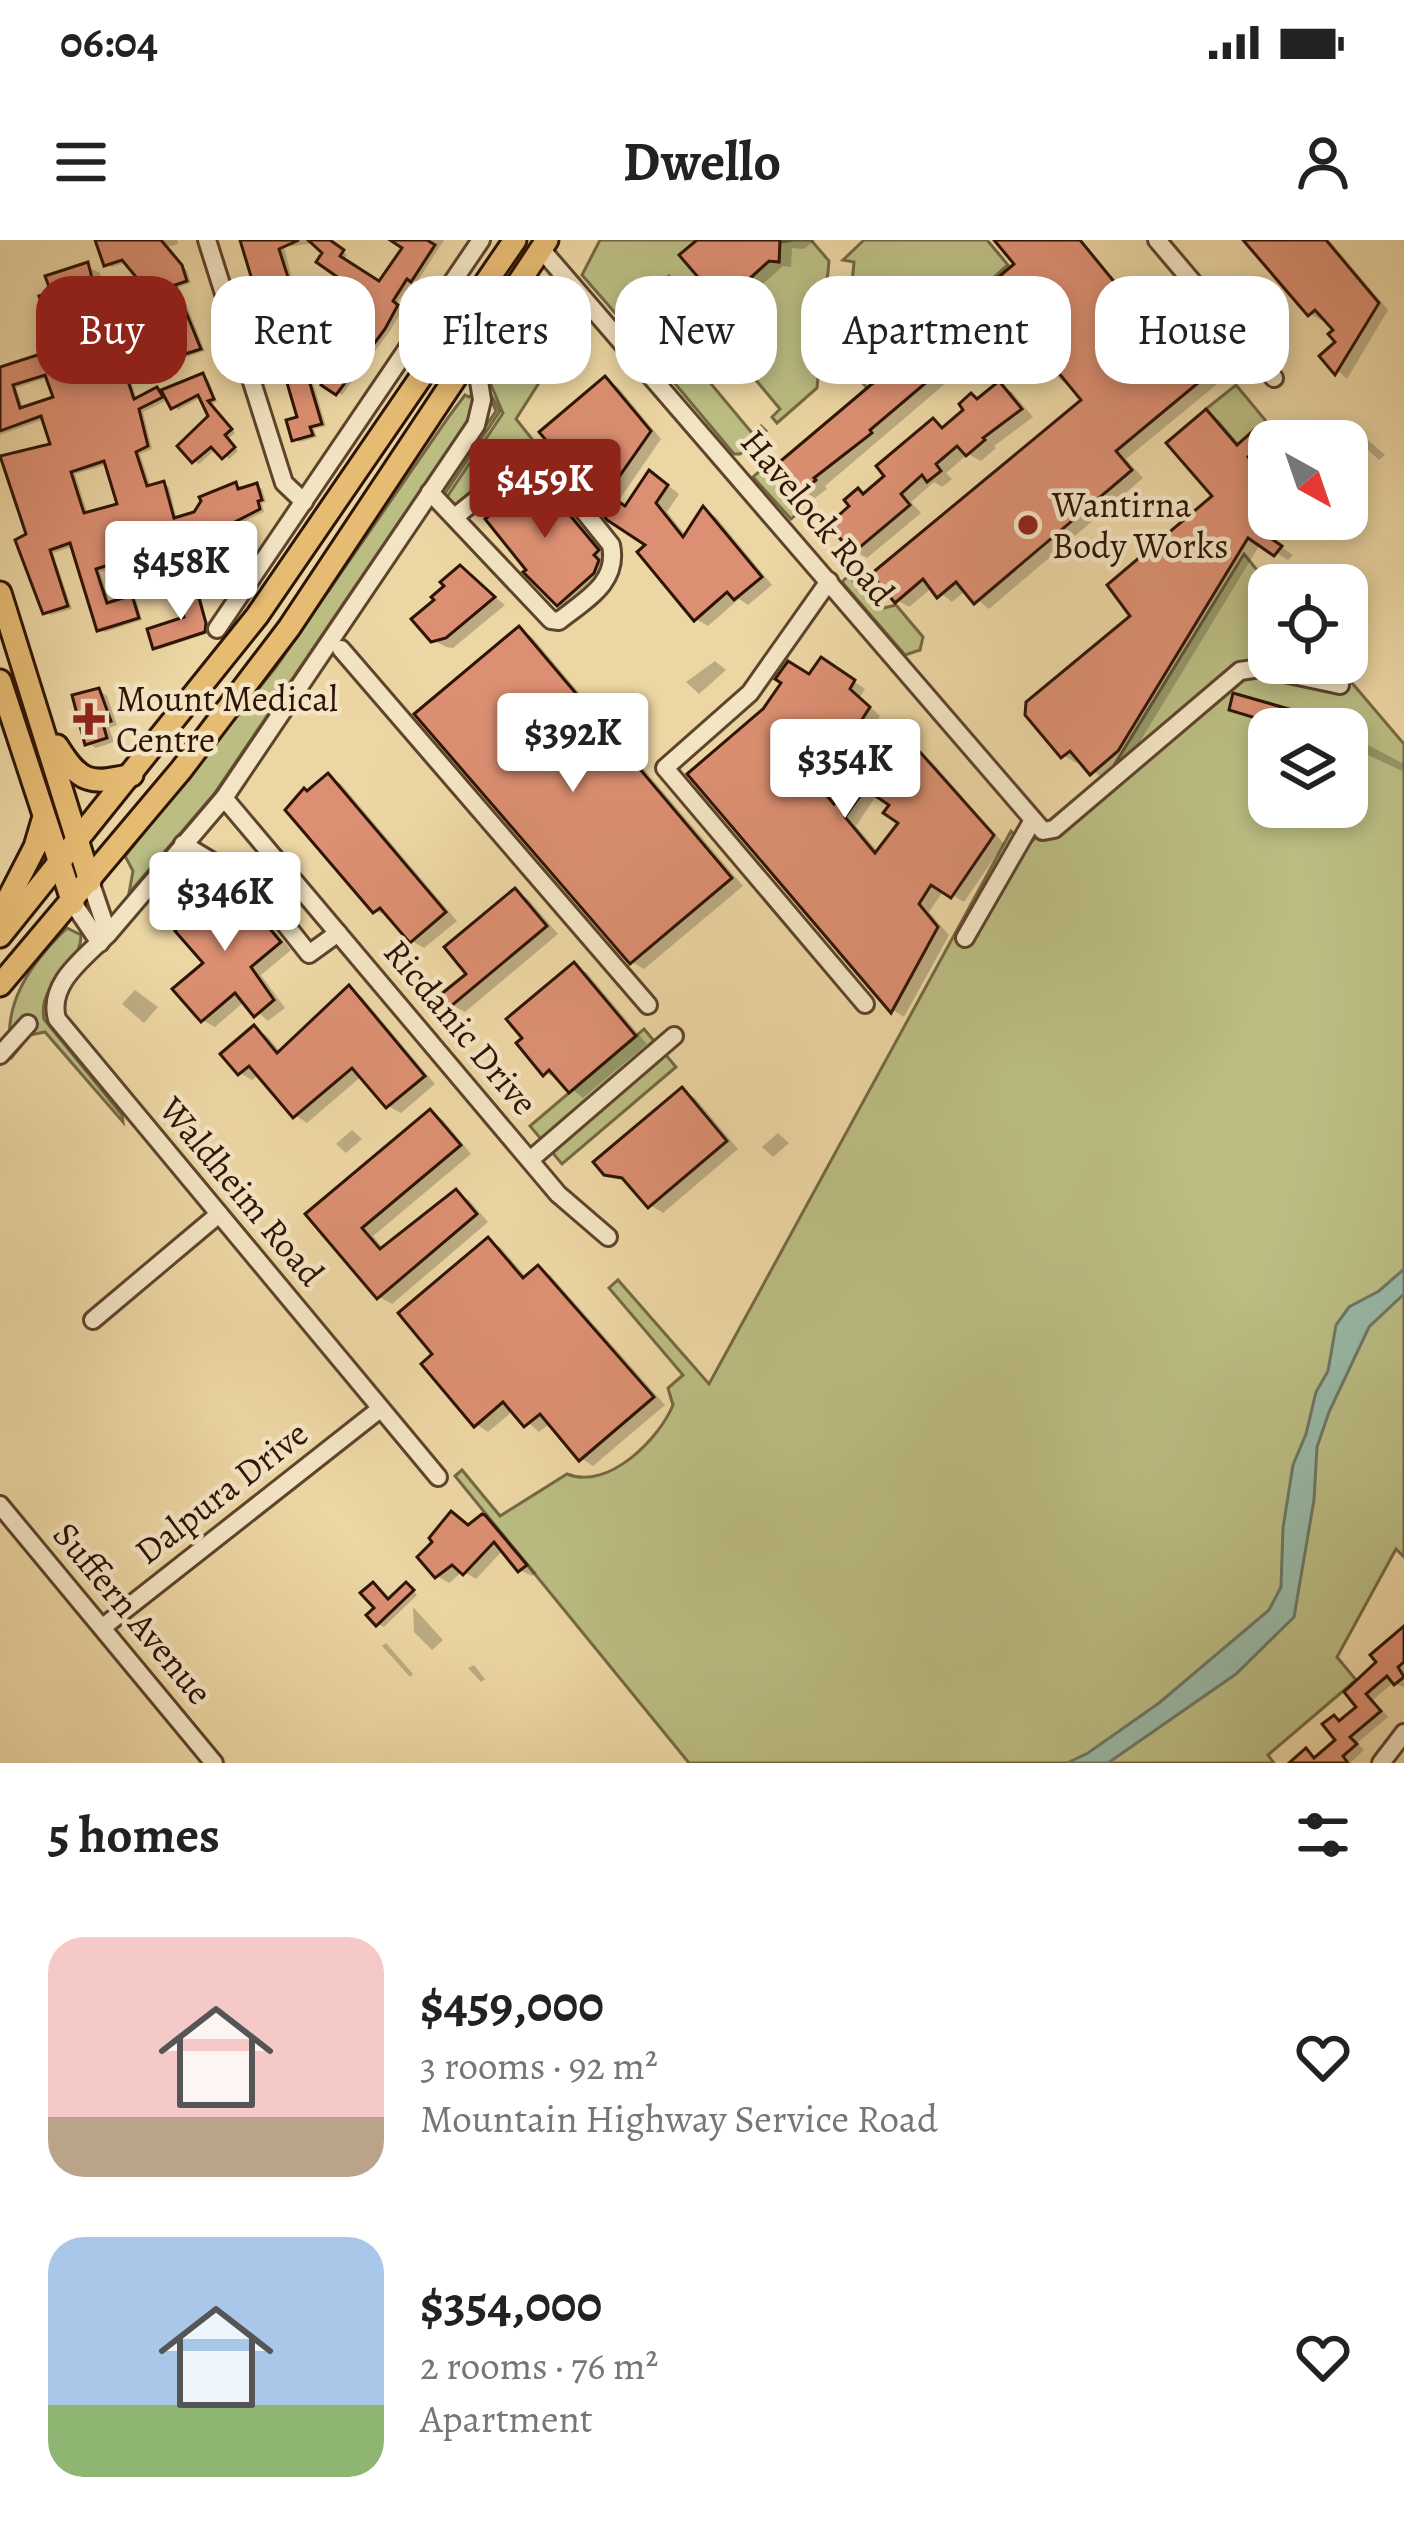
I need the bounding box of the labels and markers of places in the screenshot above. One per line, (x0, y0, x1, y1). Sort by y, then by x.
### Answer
pin: $459K (461, 439, 629, 541)
place label: Wantirna Body Works (1051, 480, 1229, 570)
marker: Wantirna Body Works (1015, 512, 1041, 538)
pin: $458K (97, 521, 265, 623)
place label: Mount Medical Centre (116, 674, 338, 764)
pin: $392K (489, 693, 657, 795)
marker: Mount Medical Centre (73, 703, 105, 735)
pin: $354K (761, 719, 929, 821)
pin: $346K (141, 852, 309, 954)

